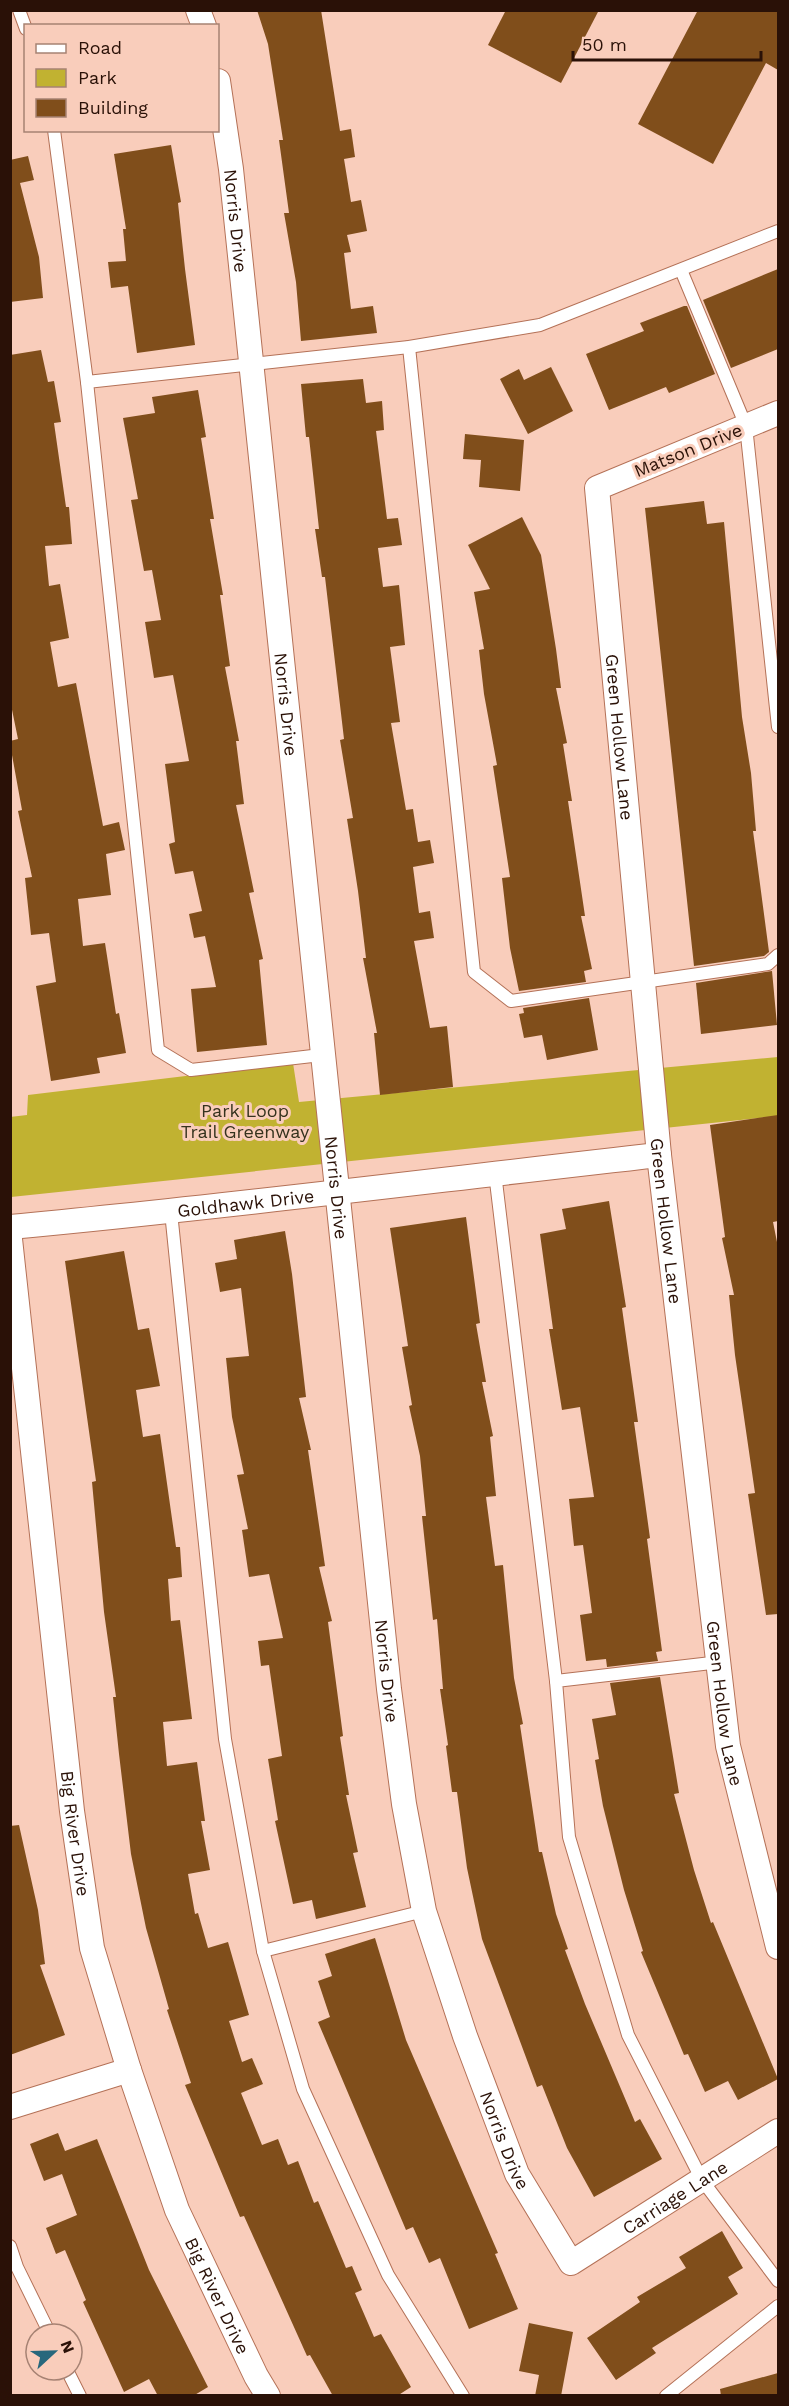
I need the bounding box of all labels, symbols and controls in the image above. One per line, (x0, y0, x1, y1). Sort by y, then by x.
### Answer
legend (24, 24, 219, 132)
scale bar (573, 24, 760, 62)
text: 50 m (582, 34, 627, 55)
text: Road (78, 37, 122, 58)
text: Park (78, 67, 117, 88)
text: Building (78, 97, 148, 118)
street label: Norris Drive (221, 168, 252, 274)
street label: Matson Drive (631, 419, 745, 481)
street label: Norris Drive (271, 651, 302, 757)
street label: Green Hollow Lane (602, 653, 638, 821)
park label: Park Loop Trail Greenway (181, 1100, 310, 1142)
street label: Norris Drive (321, 1135, 353, 1240)
street label: Green Hollow Lane (647, 1137, 687, 1305)
street label: Goldhawk Drive (176, 1184, 315, 1221)
street label: Norris Drive (371, 1618, 404, 1724)
street label: Green Hollow Lane (703, 1619, 748, 1788)
street label: Big River Drive (57, 1769, 95, 1898)
street label: Norris Drive (476, 2088, 534, 2193)
street label: Carriage Lane (618, 2156, 731, 2238)
street label: Big River Drive (181, 2234, 254, 2357)
north arrow (24, 2322, 84, 2382)
text: N (56, 2338, 78, 2356)

